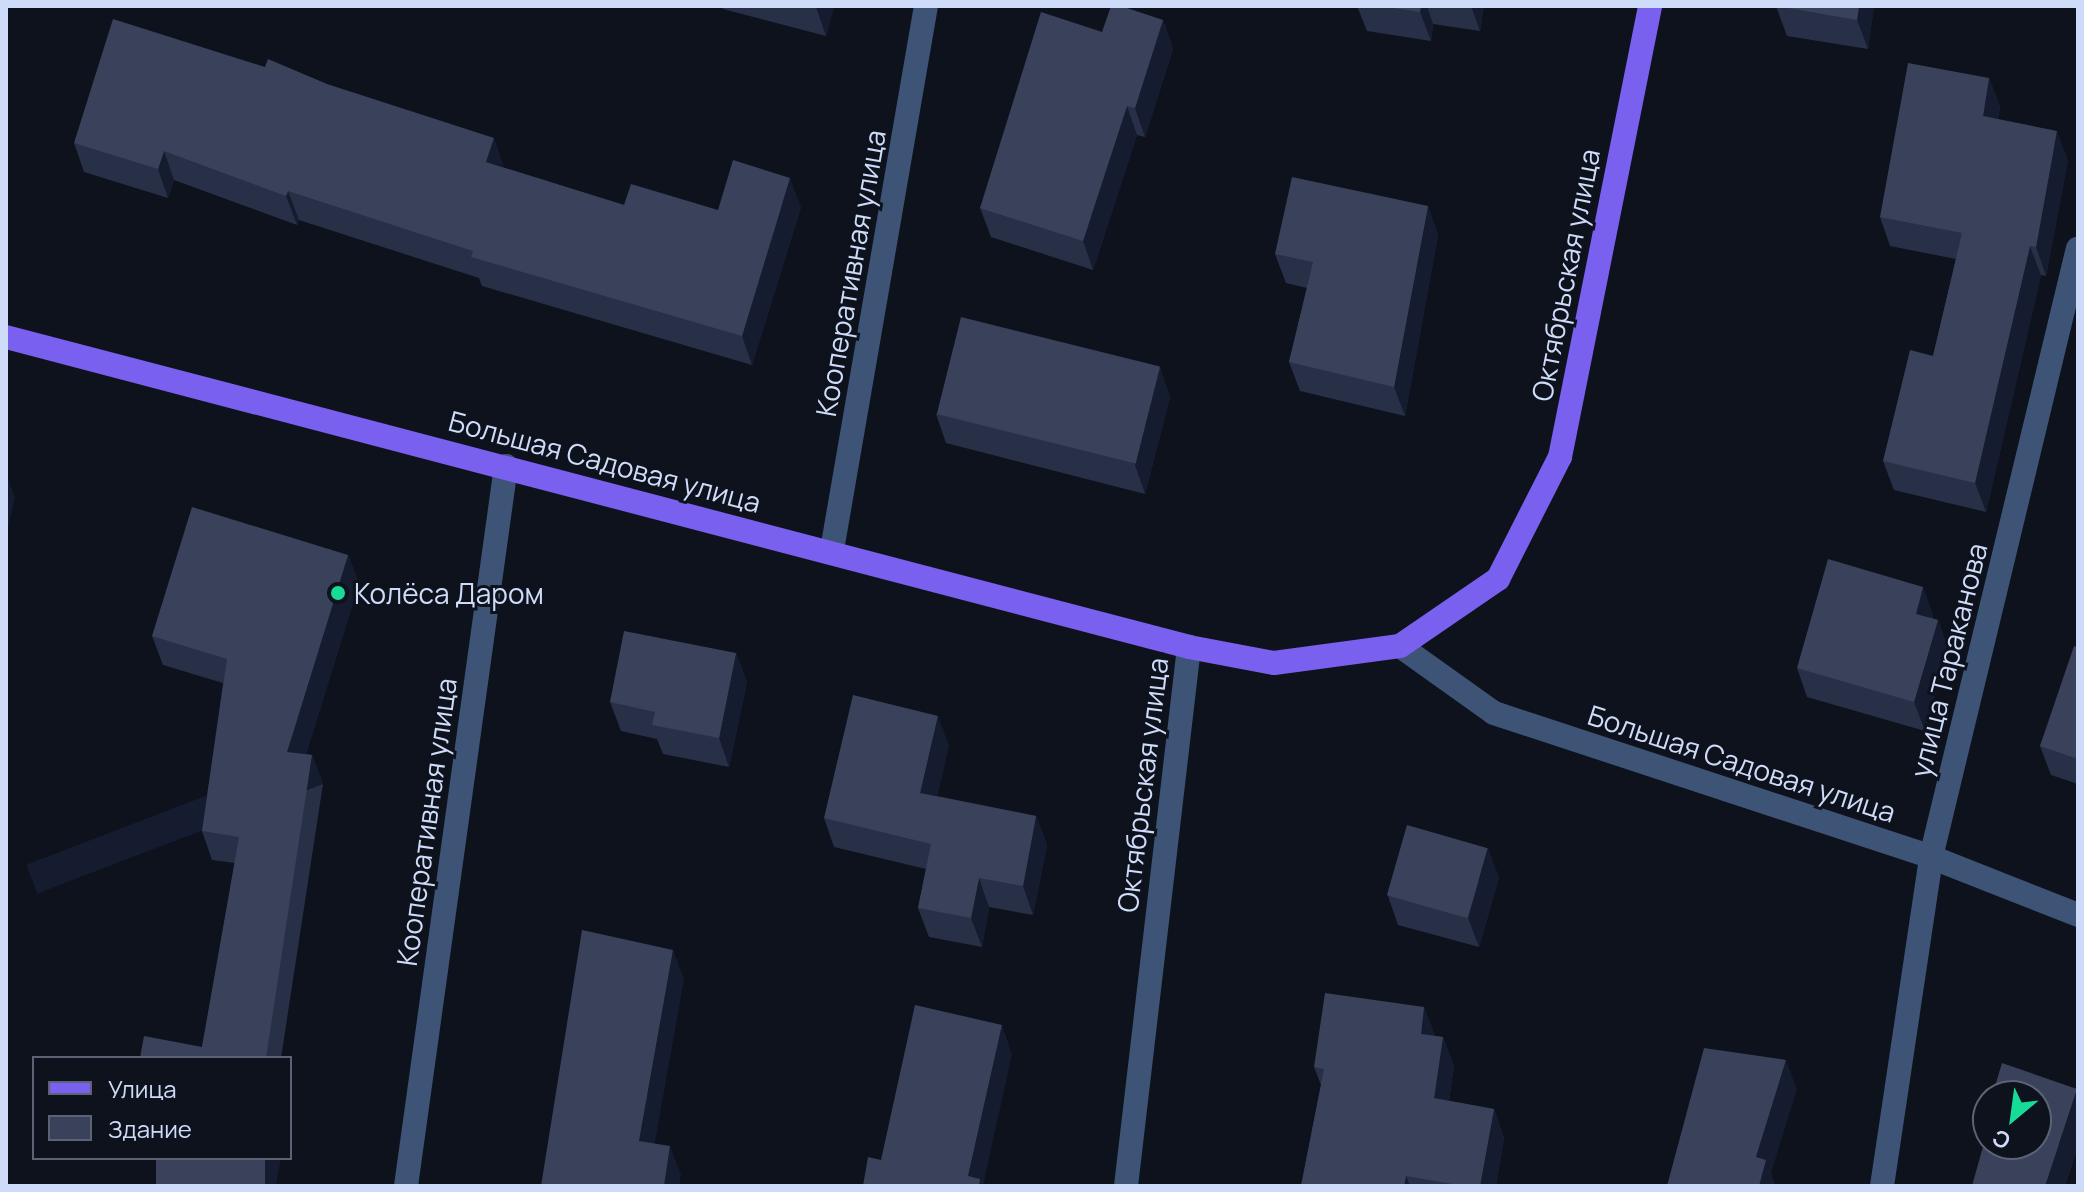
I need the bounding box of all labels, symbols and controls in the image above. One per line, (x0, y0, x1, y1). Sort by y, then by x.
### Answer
street label: Кооперативная улица (808, 127, 892, 419)
street label: Октябрьская улица (1524, 146, 1606, 404)
street label: Большая Садовая улица (445, 403, 765, 519)
street label: улица Тараканова (1903, 539, 1993, 781)
place label: Колёса Даром (354, 576, 544, 610)
marker: Колёса Даром (329, 584, 347, 602)
street label: Октябрьская улица (1110, 656, 1174, 914)
street label: Кооперативная улица (389, 676, 463, 968)
street label: Большая Садовая улица (1584, 697, 1900, 829)
legend (32, 1056, 292, 1160)
text: Улица (108, 1072, 177, 1105)
north arrow (1972, 1080, 2052, 1160)
text: Здание (108, 1112, 192, 1145)
text: С (1987, 1122, 2016, 1156)

